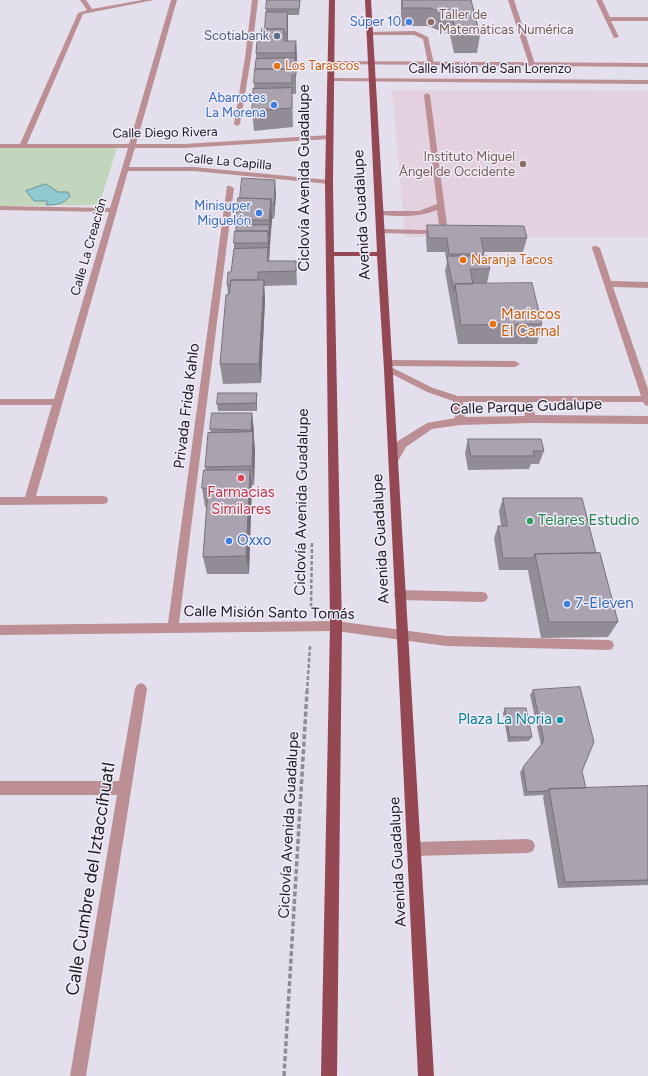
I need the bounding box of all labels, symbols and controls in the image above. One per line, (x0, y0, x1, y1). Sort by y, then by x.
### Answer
place label: Taller de Matemáticas Numérica (439, 7, 574, 38)
place label: Súper 10 (350, 14, 401, 30)
marker: Súper 10 (404, 17, 414, 27)
marker: Taller de Matemáticas Numérica (426, 17, 436, 27)
place label: Scotiabank (204, 28, 269, 44)
marker: Scotiabank (272, 31, 282, 41)
place label: Los Tarascos (285, 58, 359, 74)
marker: Los Tarascos (272, 61, 282, 71)
street label: Calle Misión de San Lorenzo (408, 61, 572, 77)
street label: Ciclovía Avenida Guadalupe (296, 84, 314, 272)
place label: Abarrotes La Morena (205, 90, 266, 121)
marker: Abarrotes La Morena (269, 100, 279, 110)
street label: Calle Diego Rivera (112, 124, 218, 142)
street label: Avenida Guadalupe (350, 149, 374, 281)
place label: Instituto Miguel Ángel de Occidente (399, 149, 515, 180)
street label: Calle La Capilla (184, 150, 272, 174)
marker: Instituto Miguel Ángel de Occidente (518, 159, 528, 169)
street label: Calle La Creación (68, 196, 110, 298)
place label: Minisuper Miguelón (194, 198, 251, 229)
marker: Minisuper Miguelón (254, 208, 264, 218)
place label: Naranja Tacos (471, 252, 553, 268)
marker: Naranja Tacos (458, 255, 468, 265)
place label: Mariscos El Carnal (501, 306, 561, 341)
marker: Mariscos El Carnal (488, 319, 498, 329)
street label: Privada Frida Kahlo (170, 342, 204, 470)
street label: Calle Parque Gudalupe (450, 395, 602, 419)
street label: Ciclovía Avenida Guadalupe (291, 408, 313, 596)
marker: Farmacias Similares (236, 473, 246, 483)
street label: Avenida Guadalupe (369, 473, 393, 605)
place label: Farmacias Similares (207, 484, 275, 519)
place label: Telares Estudio (538, 512, 639, 530)
marker: Telares Estudio (525, 516, 535, 526)
place label: Oxxo (237, 532, 272, 550)
marker: Oxxo (224, 536, 234, 546)
place label: 7-Eleven (575, 595, 634, 613)
marker: 7-Eleven (562, 599, 572, 609)
street label: Calle Misión Santo Tomás (183, 603, 355, 623)
place label: Plaza La Noria (458, 711, 552, 729)
marker: Plaza La Noria (555, 715, 565, 725)
street label: Ciclovía Avenida Guadalupe (275, 731, 303, 919)
street label: Calle Cumbre del Iztaccíhuatl (62, 761, 120, 997)
street label: Avenida Guadalupe (386, 796, 410, 928)

